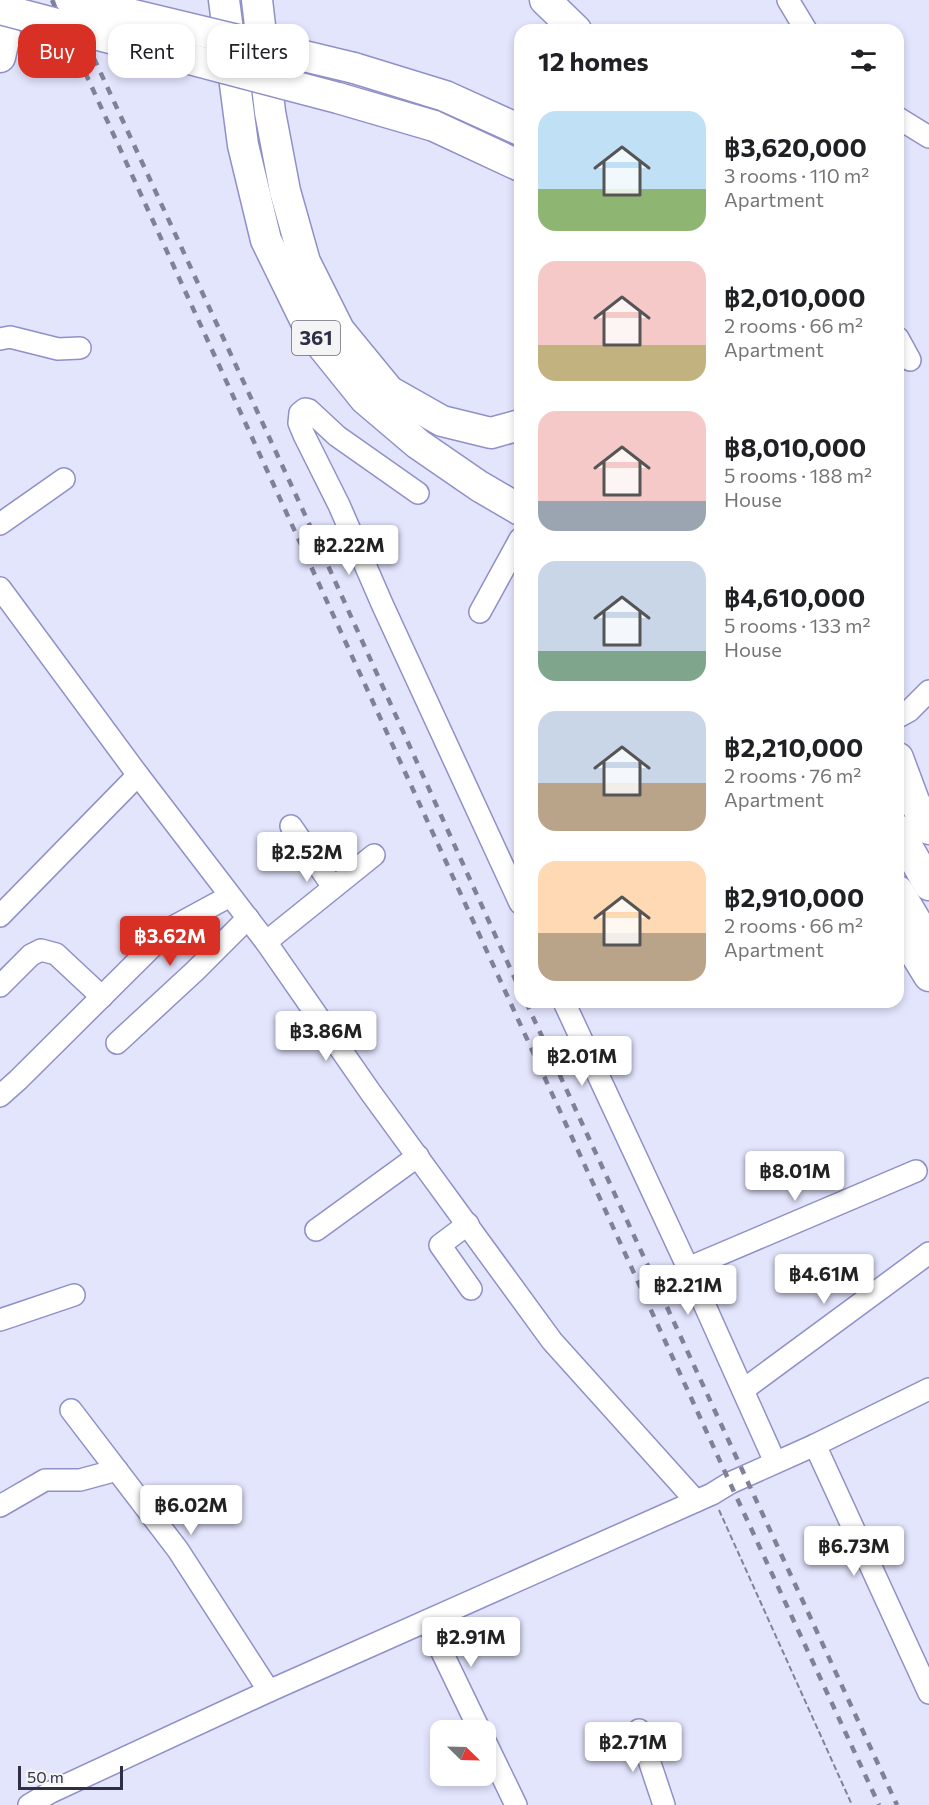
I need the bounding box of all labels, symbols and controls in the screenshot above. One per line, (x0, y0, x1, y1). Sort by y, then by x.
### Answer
chip: Buy (18, 24, 96, 78)
chip: Rent (108, 24, 195, 78)
chip: Filters (207, 24, 309, 78)
icon: filters (847, 44, 880, 77)
text: 12 homes (538, 45, 649, 76)
text: ฿3,620,000 (724, 131, 867, 162)
icon: home (586, 135, 658, 207)
text: 3 rooms · 110 m² (724, 163, 869, 187)
text: Apartment (724, 187, 824, 211)
text: ฿2,010,000 (724, 281, 865, 312)
icon: home (586, 285, 658, 357)
text: 2 rooms · 66 m² (724, 313, 863, 337)
road number: 361 (292, 321, 340, 355)
text: Apartment (724, 337, 824, 361)
text: ฿8,010,000 (724, 431, 866, 462)
icon: home (586, 435, 658, 507)
text: 5 rooms · 188 m² (724, 463, 872, 487)
text: House (724, 487, 782, 511)
pin: ฿2.22M (300, 525, 398, 576)
text: ฿2.22M (313, 532, 385, 556)
text: ฿4,610,000 (724, 581, 865, 612)
icon: home (586, 585, 658, 657)
text: 5 rooms · 133 m² (724, 613, 870, 637)
text: House (724, 637, 782, 661)
text: ฿2,210,000 (724, 731, 863, 762)
icon: home (586, 735, 658, 807)
text: 2 rooms · 76 m² (724, 763, 861, 787)
text: Apartment (724, 787, 824, 811)
pin: ฿2.52M (258, 832, 356, 883)
text: ฿2.52M (271, 839, 343, 863)
text: ฿2,910,000 (724, 881, 864, 912)
icon: home (586, 885, 658, 957)
text: 2 rooms · 66 m² (724, 913, 863, 937)
pin: ฿3.62M (121, 916, 219, 967)
text: ฿3.62M (134, 923, 206, 947)
text: Apartment (724, 937, 824, 961)
pin: ฿3.86M (277, 1011, 375, 1062)
text: ฿3.86M (289, 1018, 363, 1042)
pin: ฿2.01M (533, 1036, 631, 1087)
text: ฿2.01M (547, 1043, 617, 1067)
pin: ฿8.01M (746, 1151, 844, 1202)
text: ฿8.01M (759, 1158, 831, 1182)
pin: ฿4.61M (775, 1254, 873, 1305)
text: ฿4.61M (789, 1261, 859, 1285)
pin: ฿2.21M (639, 1265, 737, 1316)
text: ฿2.21M (653, 1272, 723, 1296)
pin: ฿6.02M (142, 1485, 240, 1536)
text: ฿6.02M (154, 1492, 228, 1516)
pin: ฿6.73M (805, 1526, 903, 1577)
text: ฿6.73M (818, 1533, 890, 1557)
pin: ฿2.91M (422, 1617, 520, 1668)
text: ฿2.91M (436, 1624, 506, 1648)
north arrow (430, 1720, 496, 1786)
map controls (430, 1720, 496, 1786)
pin: ฿2.71M (584, 1722, 682, 1773)
text: ฿2.71M (599, 1729, 667, 1753)
scale bar (18, 1763, 123, 1790)
text: 50 m (27, 1767, 64, 1786)

